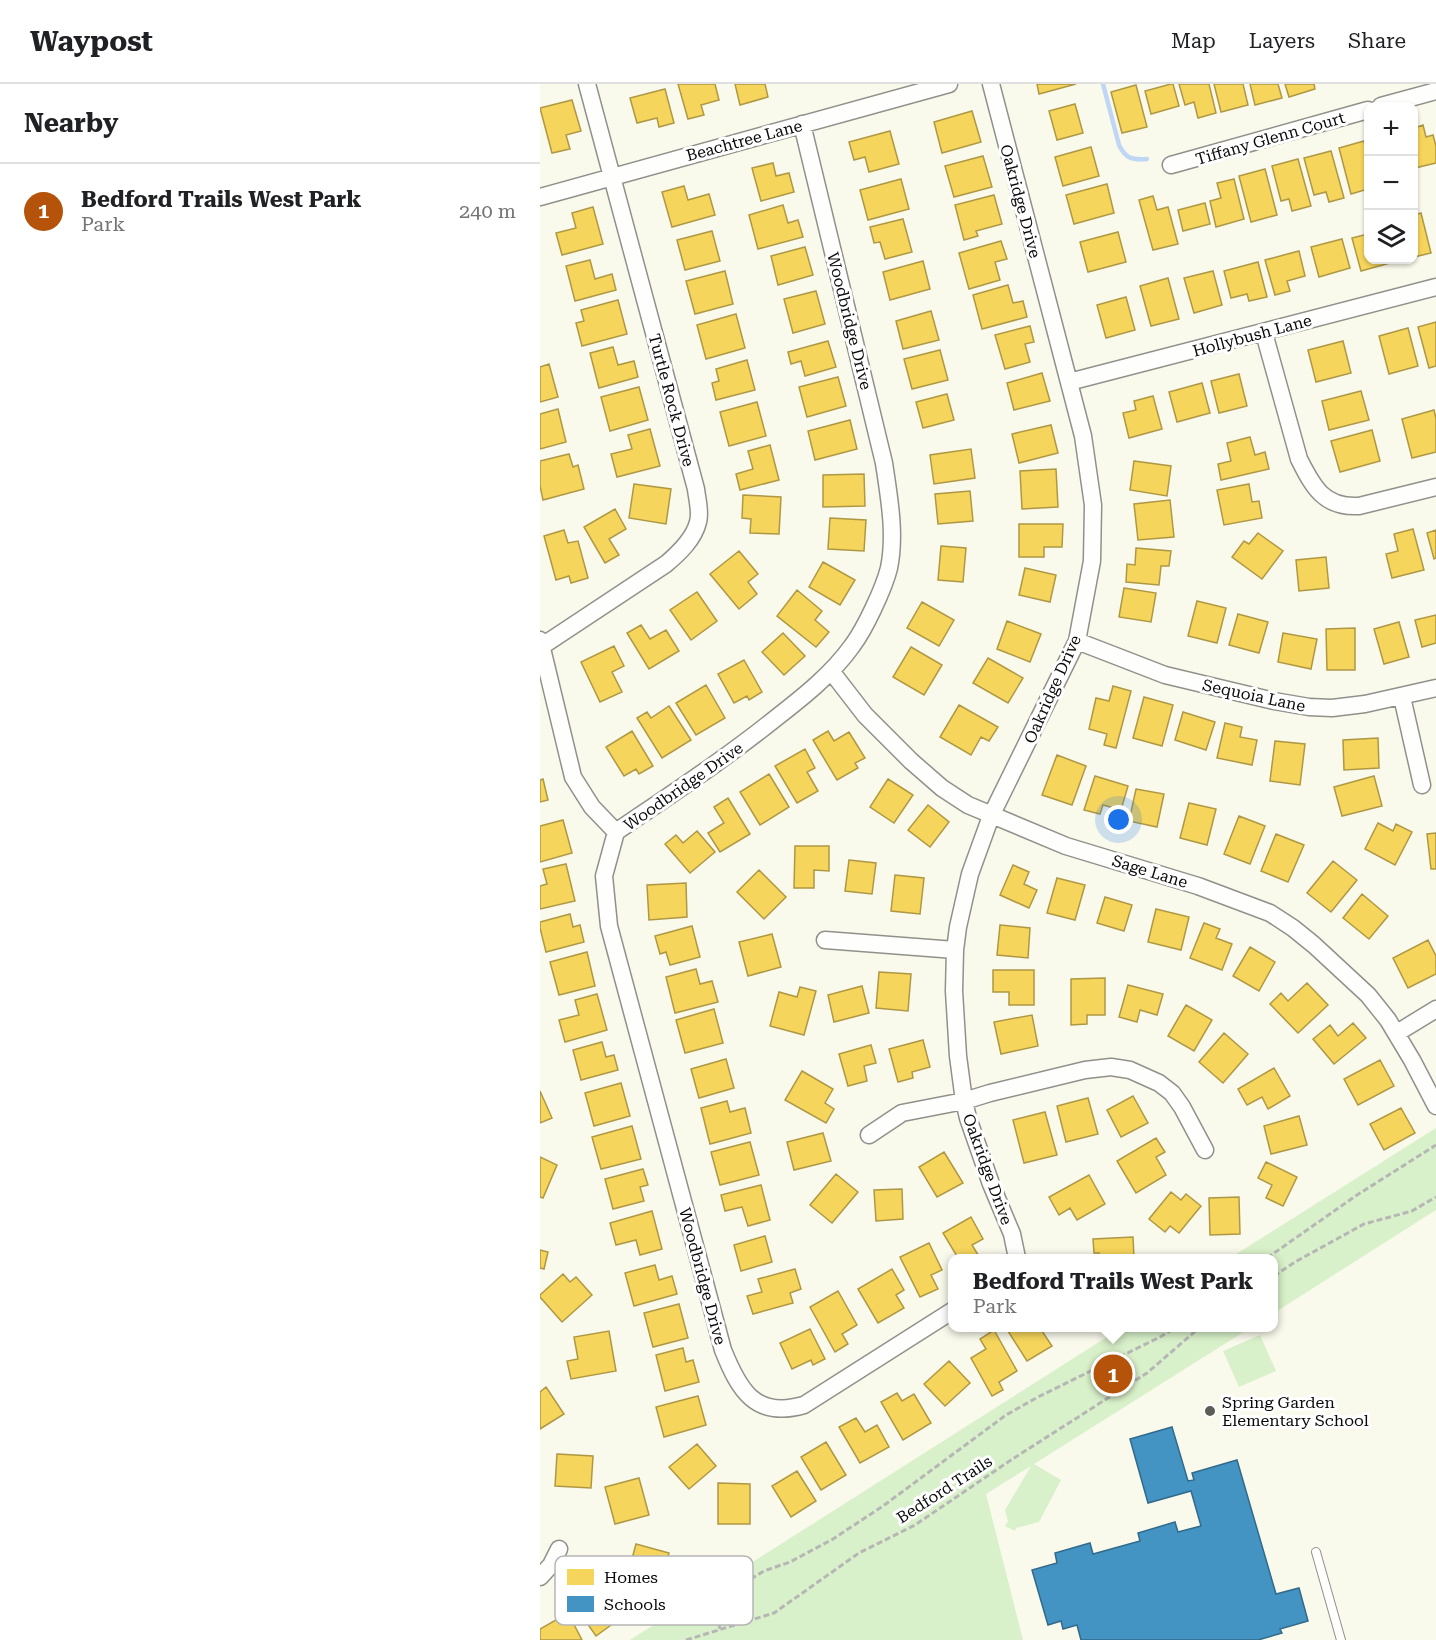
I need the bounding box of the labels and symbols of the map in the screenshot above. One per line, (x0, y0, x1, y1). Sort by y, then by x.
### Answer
street label: Tiffany Glenn Court (1193, 108, 1347, 169)
street label: Beachtree Lane (684, 116, 804, 165)
street label: Oakridge Drive (996, 142, 1045, 260)
street label: Woodbridge Drive (823, 250, 876, 392)
street label: Hollybush Lane (1191, 310, 1314, 361)
street label: Turtle Rock Drive (645, 332, 698, 469)
street label: Oakridge Drive (1020, 632, 1085, 746)
street label: Sequoia Lane (1201, 675, 1307, 716)
street label: Woodbridge Drive (620, 738, 747, 835)
your location (1104, 805, 1133, 834)
street label: Sage Lane (1110, 851, 1190, 892)
street label: Oakridge Drive (959, 1111, 1016, 1227)
street label: Woodbridge Drive (675, 1206, 730, 1347)
pin: 1 (1094, 1352, 1132, 1396)
place label: Spring Garden Elementary School (1222, 1393, 1369, 1430)
marker: Spring Garden Elementary School (1203, 1404, 1217, 1418)
street label: Bedford Trails (893, 1451, 996, 1527)
legend (555, 1556, 753, 1625)
text: Homes (604, 1568, 658, 1587)
text: Schools (604, 1595, 666, 1614)

